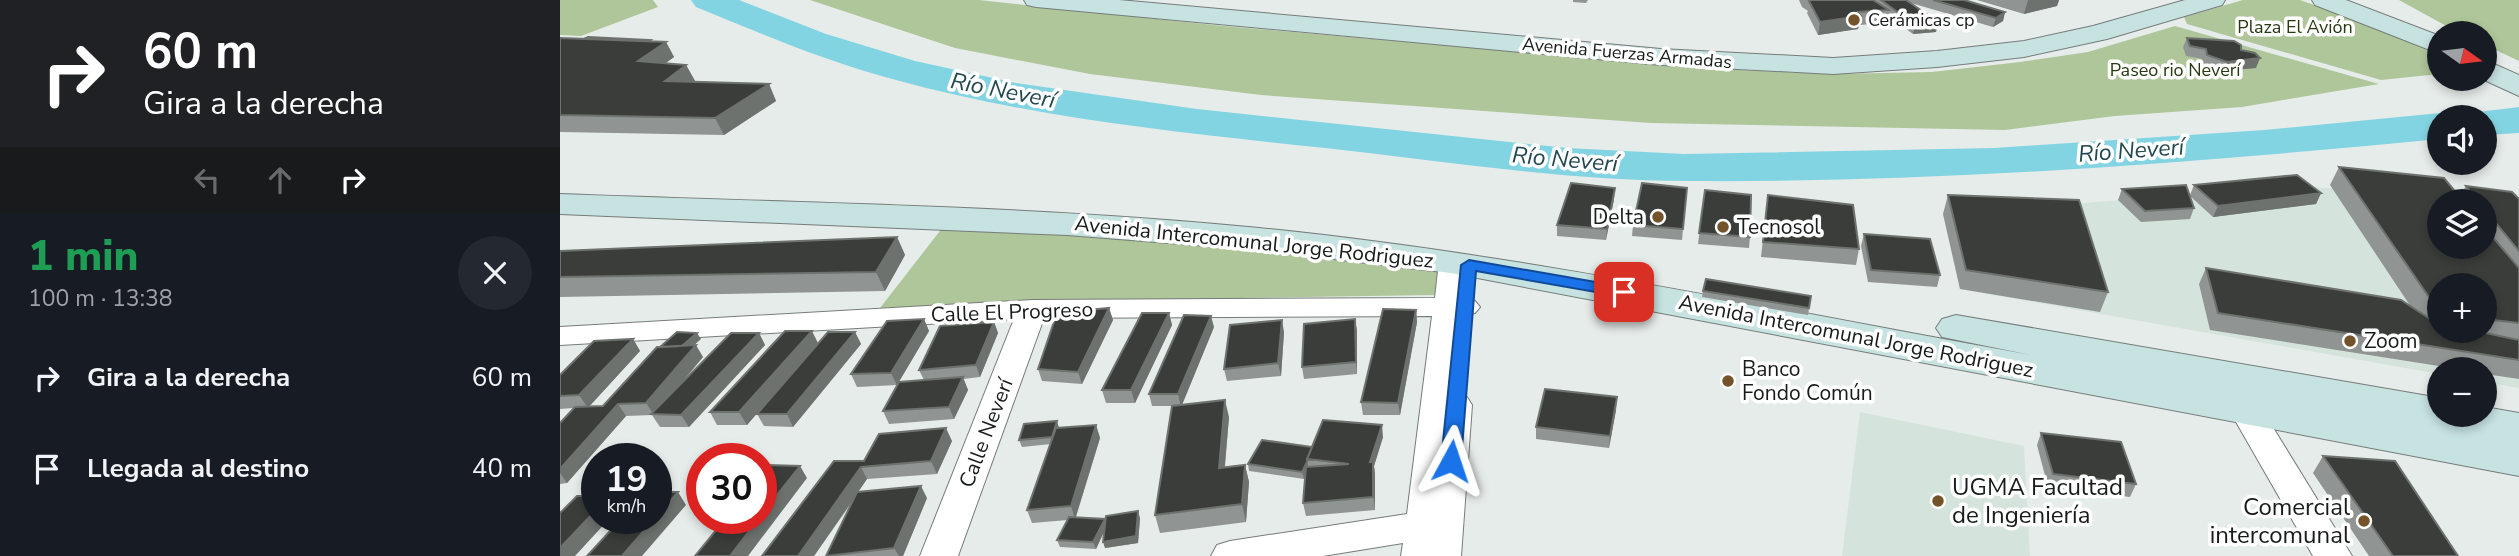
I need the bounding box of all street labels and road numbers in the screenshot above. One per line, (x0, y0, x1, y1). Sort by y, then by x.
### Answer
street label: Avenida Fuerzas Armadas (1521, 32, 1733, 74)
street label: Avenida Intercomunal Jorge Rodriguez (1073, 209, 1435, 275)
street label: Avenida Intercomunal Jorge Rodriguez (1676, 288, 2036, 384)
street label: Calle El Progreso (930, 295, 1094, 329)
street label: Calle Neverí (952, 373, 1020, 492)

